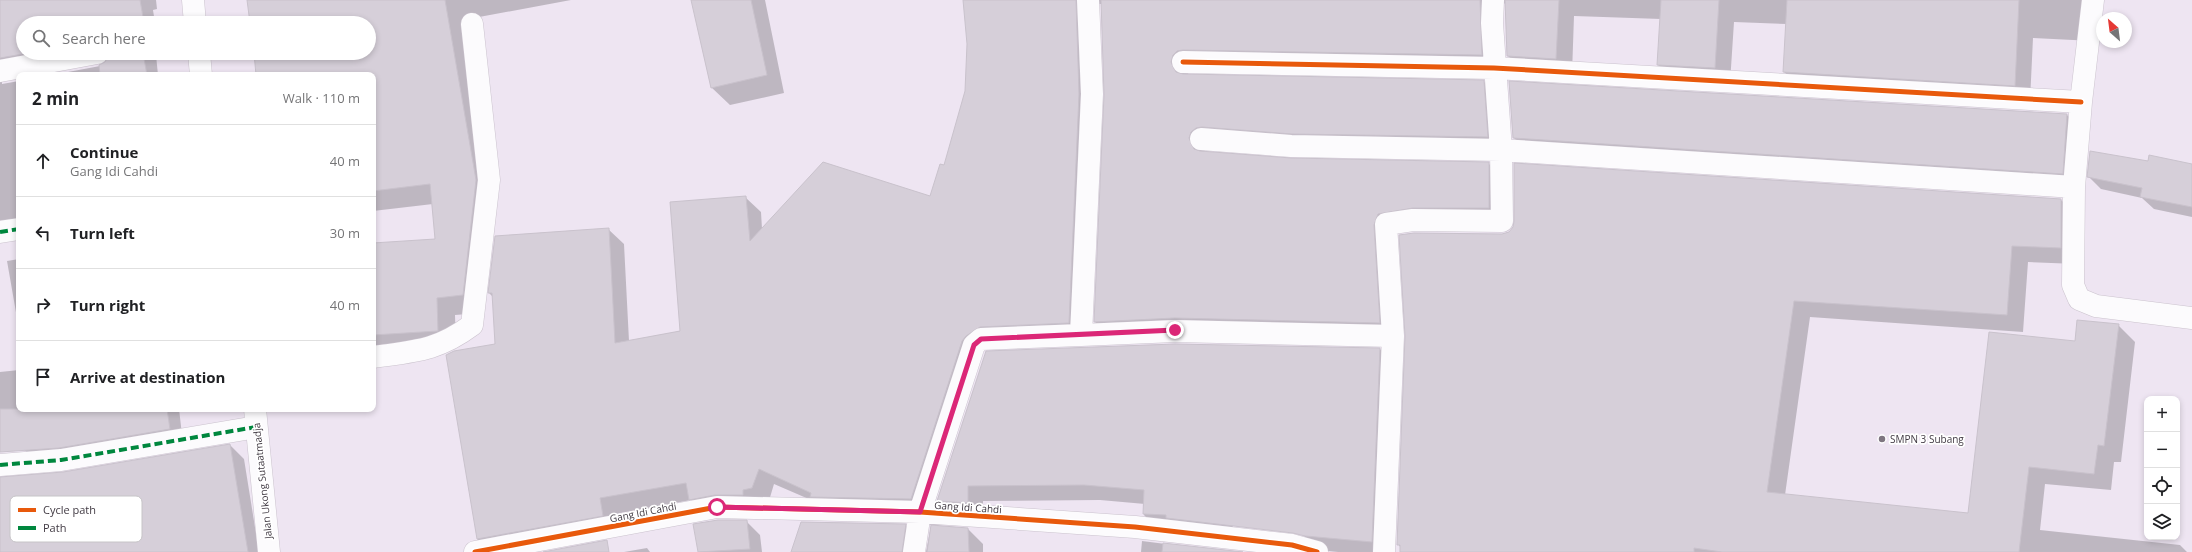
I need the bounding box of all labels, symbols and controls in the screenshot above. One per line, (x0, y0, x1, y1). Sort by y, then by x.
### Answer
north arrow (2096, 12, 2132, 48)
search box (16, 16, 376, 60)
icon: search (30, 27, 52, 49)
text: Search here (62, 28, 146, 48)
text: 2 min (32, 87, 79, 110)
text: Walk · 110 m (283, 89, 360, 107)
text: Continue (70, 142, 138, 162)
icon: ahead (32, 150, 54, 172)
text: 40 m (330, 152, 360, 170)
text: Gang Idi Cahdi (70, 162, 158, 180)
icon: left (32, 222, 54, 244)
text: Turn left (70, 223, 135, 243)
text: 30 m (330, 224, 360, 242)
icon: right (32, 294, 54, 316)
text: Turn right (70, 295, 145, 315)
text: 40 m (330, 296, 360, 314)
route end (1166, 321, 1184, 339)
icon: arrive (32, 366, 54, 388)
text: Arrive at destination (70, 367, 225, 387)
map controls (2144, 396, 2180, 540)
button: + (2144, 396, 2180, 432)
street label: Jalan Ukong Sutaatmadja (249, 422, 275, 541)
place label: SMPN 3 Subang (1890, 432, 1964, 446)
button: − (2144, 432, 2180, 468)
marker: SMPN 3 Subang (1877, 434, 1887, 444)
button: locate (2144, 468, 2180, 504)
legend (10, 496, 142, 542)
route start (708, 498, 726, 516)
street label: Gang Idi Cahdi (934, 498, 1002, 516)
street label: Gang Idi Cahdi (608, 499, 678, 525)
text: Cycle path (43, 502, 96, 517)
button: layers (2144, 504, 2180, 540)
text: Path (43, 520, 66, 535)

